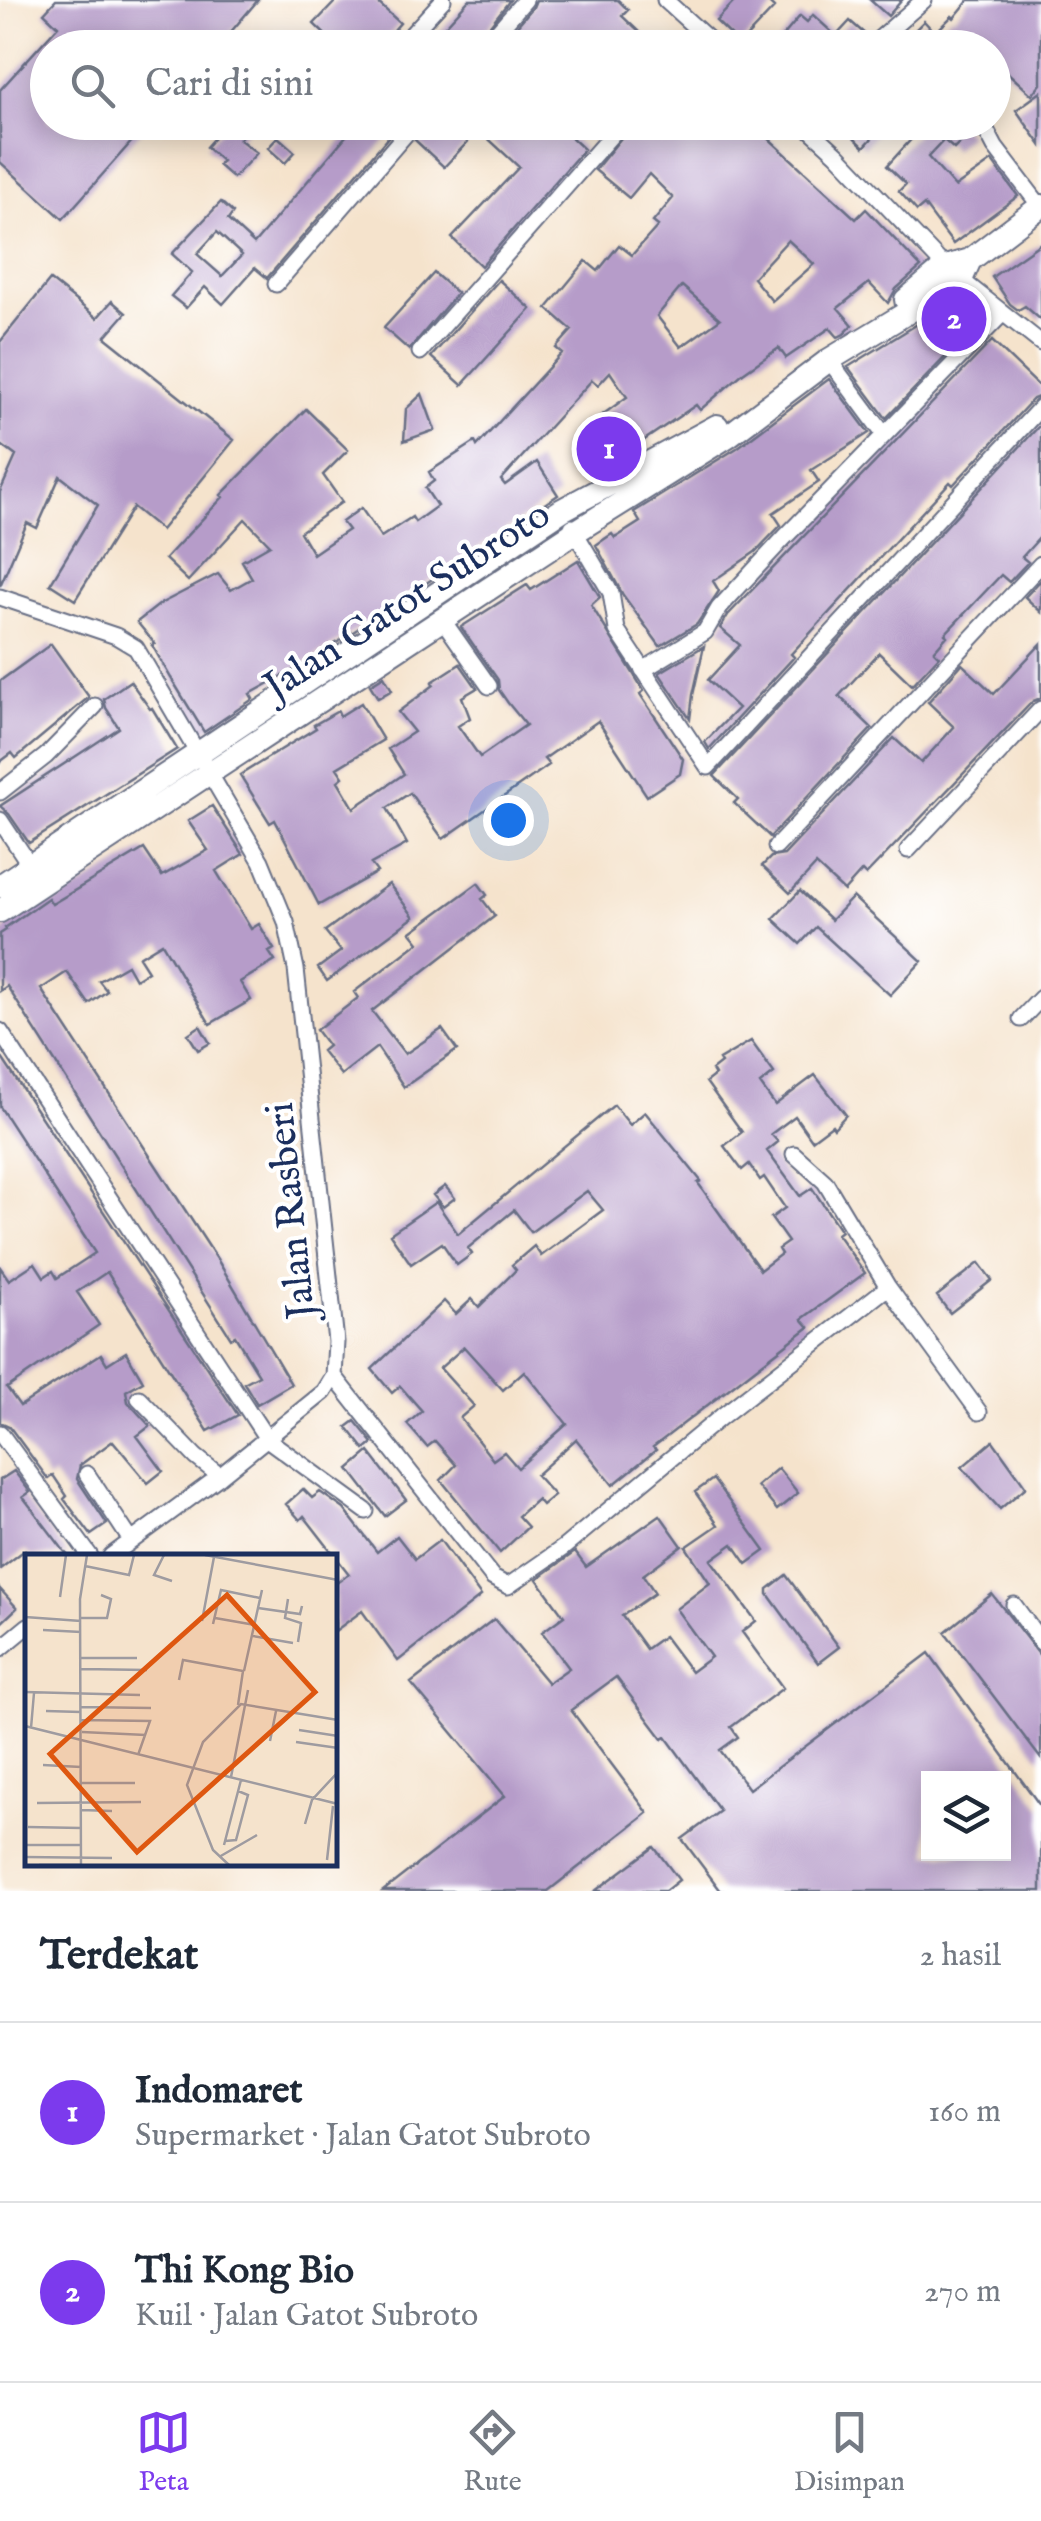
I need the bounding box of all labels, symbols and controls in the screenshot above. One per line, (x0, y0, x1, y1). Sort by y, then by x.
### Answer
search box (30, 30, 1011, 140)
icon: search (65, 58, 120, 113)
text: Cari di sini (145, 61, 314, 109)
pin: 2 (922, 282, 986, 356)
pin: 1 (576, 412, 642, 486)
street label: Jalan Gatot Subroto (252, 490, 561, 716)
your location (483, 795, 534, 846)
street label: Jalan Rasberi (256, 1100, 330, 1325)
inset map (25, 1554, 338, 1866)
map controls (921, 1771, 1011, 1861)
button: layers (921, 1771, 1011, 1861)
text: Terdekat (40, 1930, 198, 1983)
text: 2 hasil (920, 1936, 1001, 1977)
text: Indomaret (135, 2068, 303, 2116)
text: 1 (67, 2092, 78, 2133)
text: 160 m (928, 2092, 1001, 2133)
text: Supermarket · Jalan Gatot Subroto (135, 2116, 591, 2157)
text: Thi Kong Bio (135, 2248, 354, 2296)
text: 2 (65, 2272, 80, 2313)
text: 270 m (924, 2272, 1001, 2313)
text: Kuil · Jalan Gatot Subroto (135, 2296, 478, 2337)
tab: Peta (136, 2405, 191, 2500)
tab: Rute (463, 2405, 522, 2500)
tab: Disimpan (794, 2405, 905, 2500)

